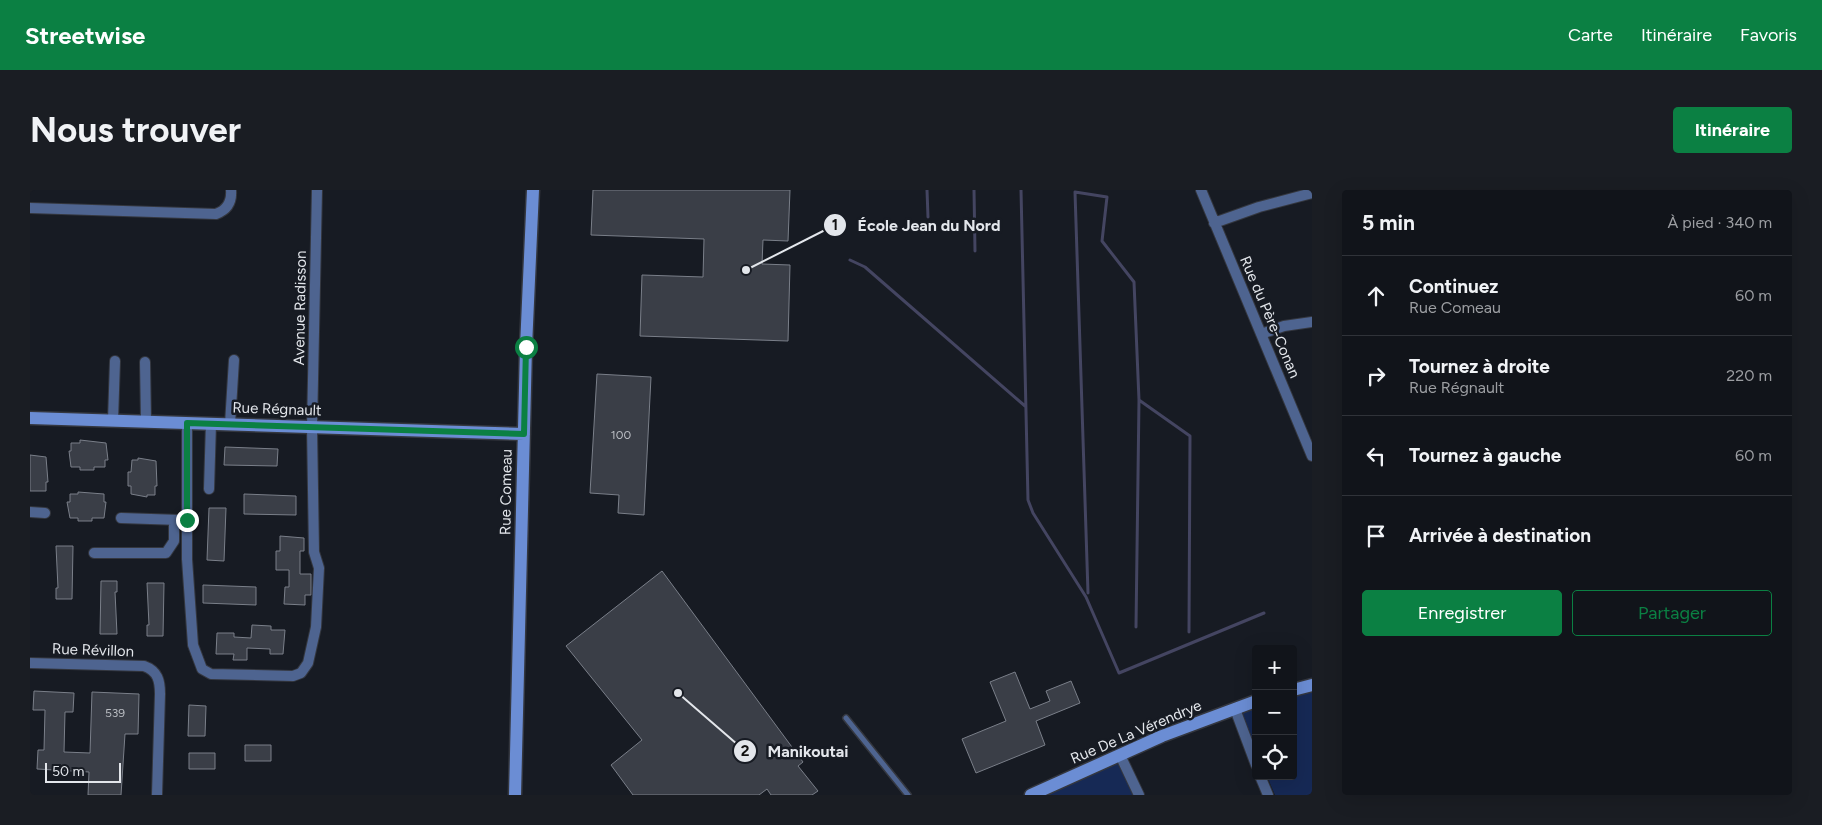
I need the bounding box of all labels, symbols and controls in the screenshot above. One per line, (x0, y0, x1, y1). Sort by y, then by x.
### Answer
text: Streetwise (25, 21, 145, 50)
text: Carte (1568, 24, 1613, 46)
text: Itinéraire (1641, 24, 1712, 46)
text: Favoris (1740, 24, 1797, 46)
button: Itinéraire (1673, 107, 1792, 153)
text: Nous trouver (30, 109, 241, 151)
callout: École Jean du Nord (823, 210, 1011, 241)
text: 5 min (1362, 210, 1415, 235)
text: À pied · 340 m (1668, 213, 1772, 232)
text: 1 (832, 216, 838, 234)
text: École Jean du Nord (858, 216, 1000, 235)
street label: Avenue Radisson (290, 250, 310, 366)
street label: Rue du Père-Conan (1236, 253, 1304, 381)
text: Continuez (1409, 275, 1498, 298)
icon: ahead (1362, 282, 1390, 310)
text: 60 m (1735, 286, 1772, 305)
text: Rue Comeau (1409, 298, 1501, 317)
route start (515, 336, 538, 359)
text: Tournez à droite (1409, 355, 1550, 378)
icon: right (1362, 362, 1390, 390)
text: 220 m (1726, 366, 1772, 385)
text: Rue Régnault (1409, 378, 1504, 397)
street label: Rue Régnault (232, 398, 322, 420)
house number: 100 (611, 428, 631, 442)
icon: left (1362, 442, 1390, 470)
text: Tournez à gauche (1409, 444, 1561, 467)
text: 60 m (1735, 446, 1772, 465)
street label: Rue Comeau (496, 449, 516, 535)
route end (176, 509, 199, 532)
icon: arrive (1362, 522, 1390, 550)
text: Arrivée à destination (1409, 524, 1591, 547)
button: Enregistrer (1362, 590, 1562, 636)
button: Partager (1572, 590, 1772, 636)
street label: Rue Révillon (52, 640, 134, 660)
map controls (1252, 645, 1297, 780)
button: + (1252, 645, 1297, 690)
button: − (1252, 690, 1297, 735)
street label: Rue De La Vérendrye (1068, 696, 1204, 768)
house number: 539 (105, 706, 125, 720)
callout: Manikoutai (732, 735, 858, 766)
button: locate (1252, 735, 1297, 780)
text: 2 (741, 742, 750, 760)
text: Manikoutai (767, 742, 849, 761)
scale bar (45, 760, 121, 783)
text: 50 m (52, 763, 84, 780)

